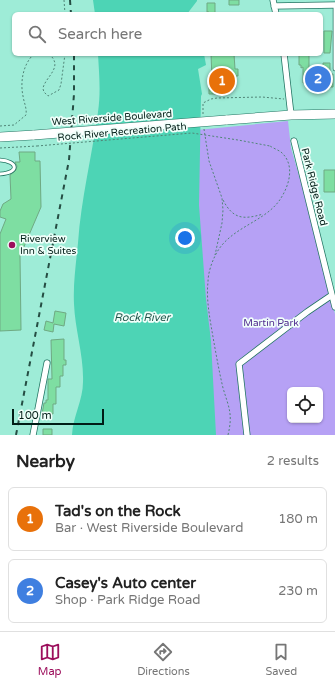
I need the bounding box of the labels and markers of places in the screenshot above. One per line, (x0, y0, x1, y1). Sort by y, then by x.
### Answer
pin: 2 (305, 64, 331, 94)
pin: 1 (209, 66, 235, 96)
place label: Riverview Inn & Suites (20, 233, 77, 257)
marker: Riverview Inn & Suites (7, 240, 17, 250)

